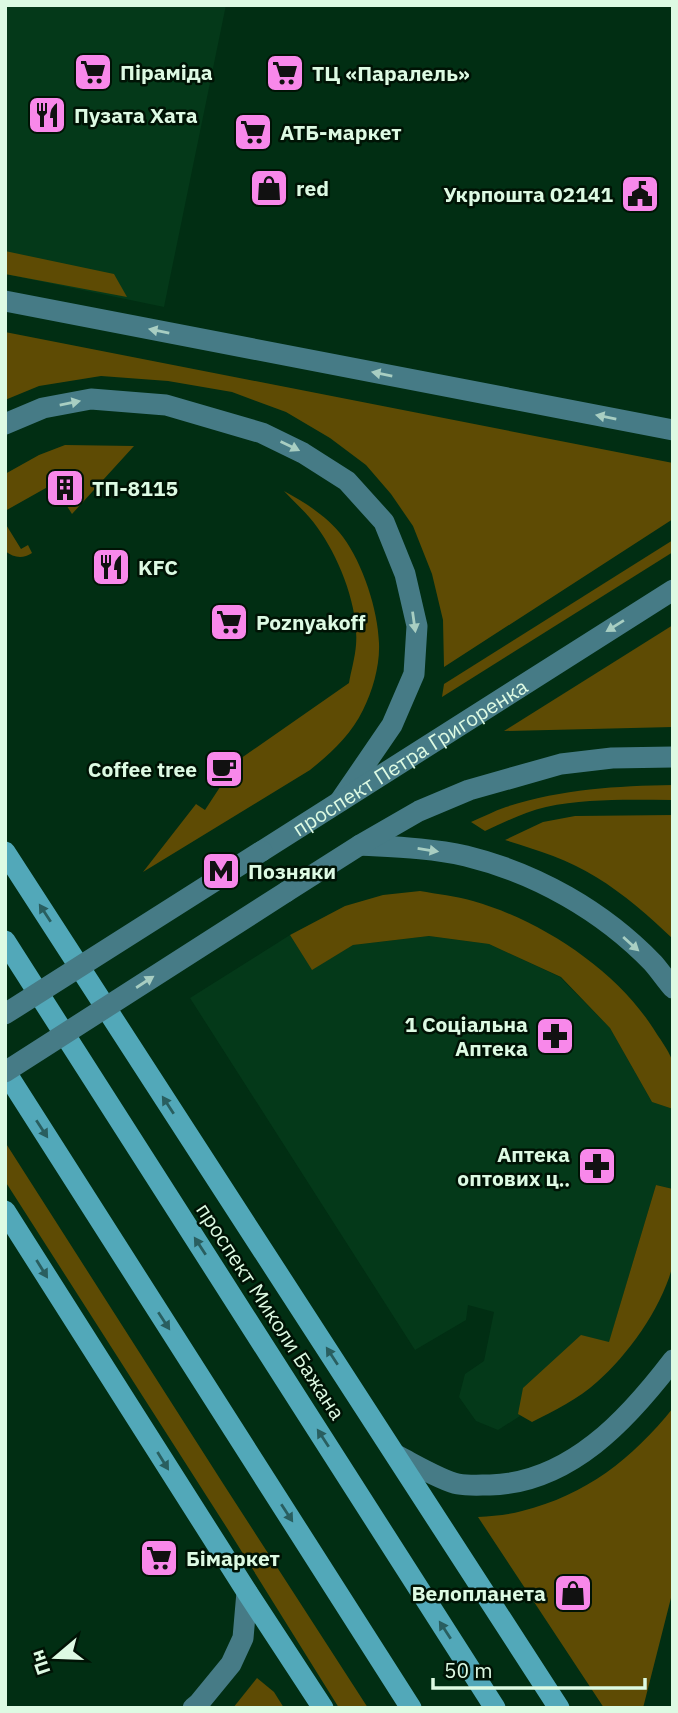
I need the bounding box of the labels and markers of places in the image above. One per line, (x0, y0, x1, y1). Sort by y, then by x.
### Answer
supermarket icon: Піраміда (72, 51, 114, 93)
supermarket icon: ТЦ «Паралель» (264, 52, 306, 94)
place label: Піраміда (120, 58, 213, 86)
place label: ТЦ «Паралель» (312, 59, 470, 87)
restaurant icon: Пузата Хата (26, 94, 68, 136)
place label: Пузата Хата (74, 101, 198, 129)
supermarket icon: АТБ-маркет (232, 111, 274, 153)
place label: АТБ-маркет (280, 118, 402, 146)
shop icon: red (248, 167, 290, 209)
public building icon: Укрпошта 02141 (619, 173, 661, 215)
place label: red (296, 174, 329, 202)
place label: Укрпошта 02141 (443, 180, 613, 208)
building icon: ТП-8115 (44, 467, 86, 509)
place label: ТП-8115 (92, 474, 178, 502)
restaurant icon: KFC (90, 546, 132, 588)
place label: KFC (138, 553, 178, 581)
supermarket icon: Poznyakoff (208, 601, 250, 643)
place label: Poznyakoff (256, 608, 366, 636)
cafe icon: Coffee tree (203, 748, 245, 790)
place label: Coffee tree (88, 755, 197, 783)
metro station icon: Позняки (200, 850, 242, 892)
place label: Позняки (248, 857, 336, 885)
place label: 1 Соціальна Аптека (404, 1010, 528, 1062)
pharmacy icon: 1 Соціальна Аптека (534, 1015, 576, 1057)
place label: Аптека оптових ц‥ (457, 1140, 570, 1192)
pharmacy icon: Аптека оптових ц‥ (576, 1145, 618, 1187)
supermarket icon: Бімаркет (138, 1537, 180, 1579)
place label: Бімаркет (186, 1544, 280, 1572)
shop icon: Велопланета (552, 1572, 594, 1614)
place label: Велопланета (412, 1579, 546, 1607)

